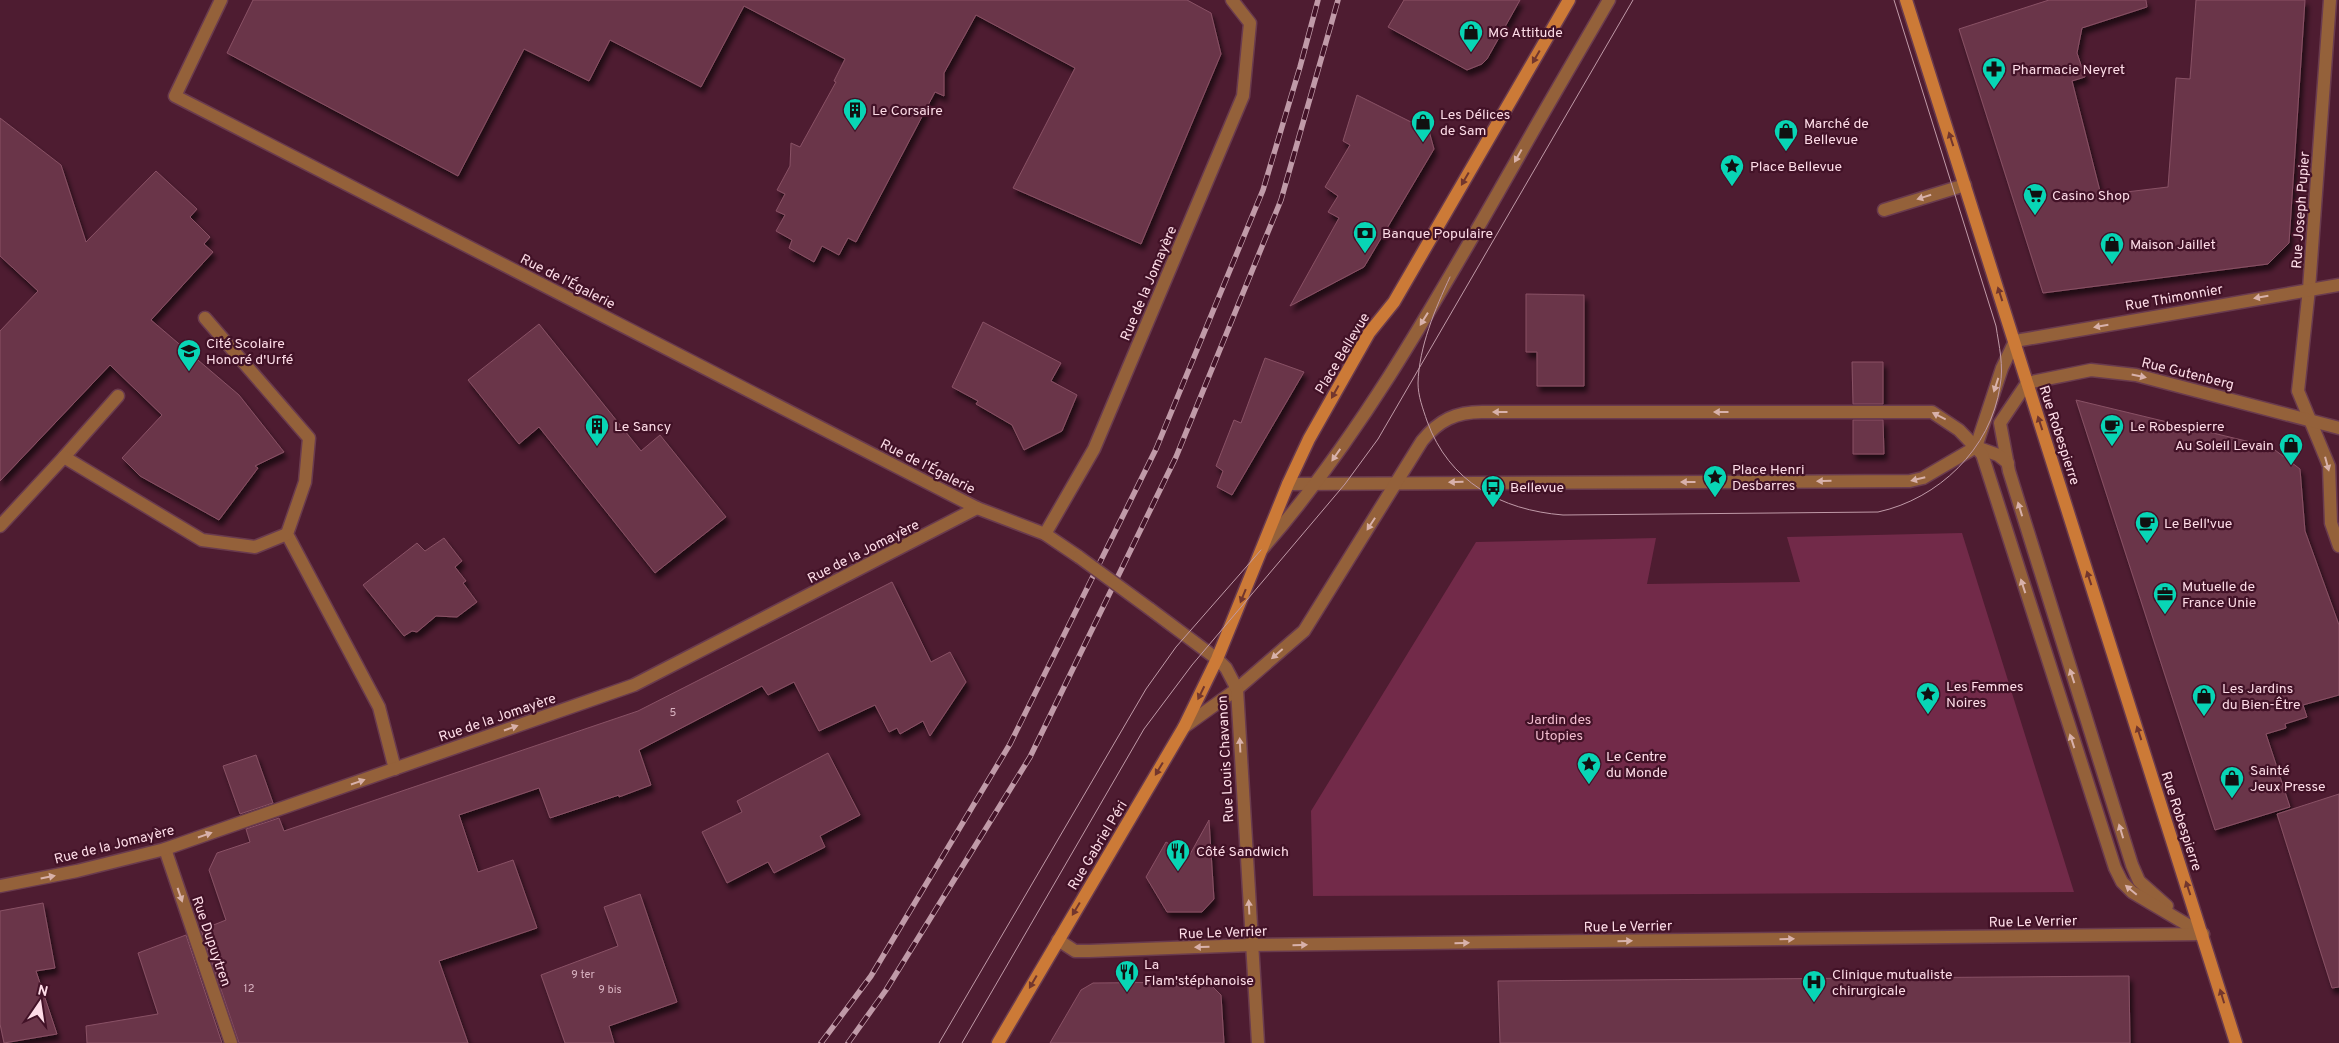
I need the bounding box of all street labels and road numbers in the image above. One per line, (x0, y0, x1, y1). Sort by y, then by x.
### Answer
street label: Rue Joseph Pupier (2289, 150, 2314, 269)
street label: Rue de la Jomayère (1117, 224, 1181, 344)
street label: Rue de l'Égalerie (517, 250, 618, 314)
street label: Rue Thimonnier (2124, 281, 2225, 315)
street label: Place Bellevue (1312, 310, 1374, 398)
street label: Rue Gutenberg (2140, 355, 2236, 394)
street label: Rue Robespierre (2034, 384, 2083, 487)
street label: Rue de l'Égalerie (877, 435, 978, 499)
street label: Rue de la Jomayère (805, 517, 922, 588)
street label: Rue de la Jomayère (436, 690, 558, 747)
street label: Rue Louis Chavanon (1215, 695, 1238, 823)
street label: Rue Robespierre (2156, 770, 2205, 873)
street label: Rue Gabriel Péri (1065, 798, 1132, 894)
street label: Rue de la Jomayère (53, 822, 176, 869)
street label: Rue Dupuytren (187, 894, 234, 989)
street label: Rue Le Verrier (1989, 913, 2078, 932)
street label: Rue Le Verrier (1584, 918, 1673, 937)
street label: Rue Le Verrier (1178, 923, 1268, 944)

